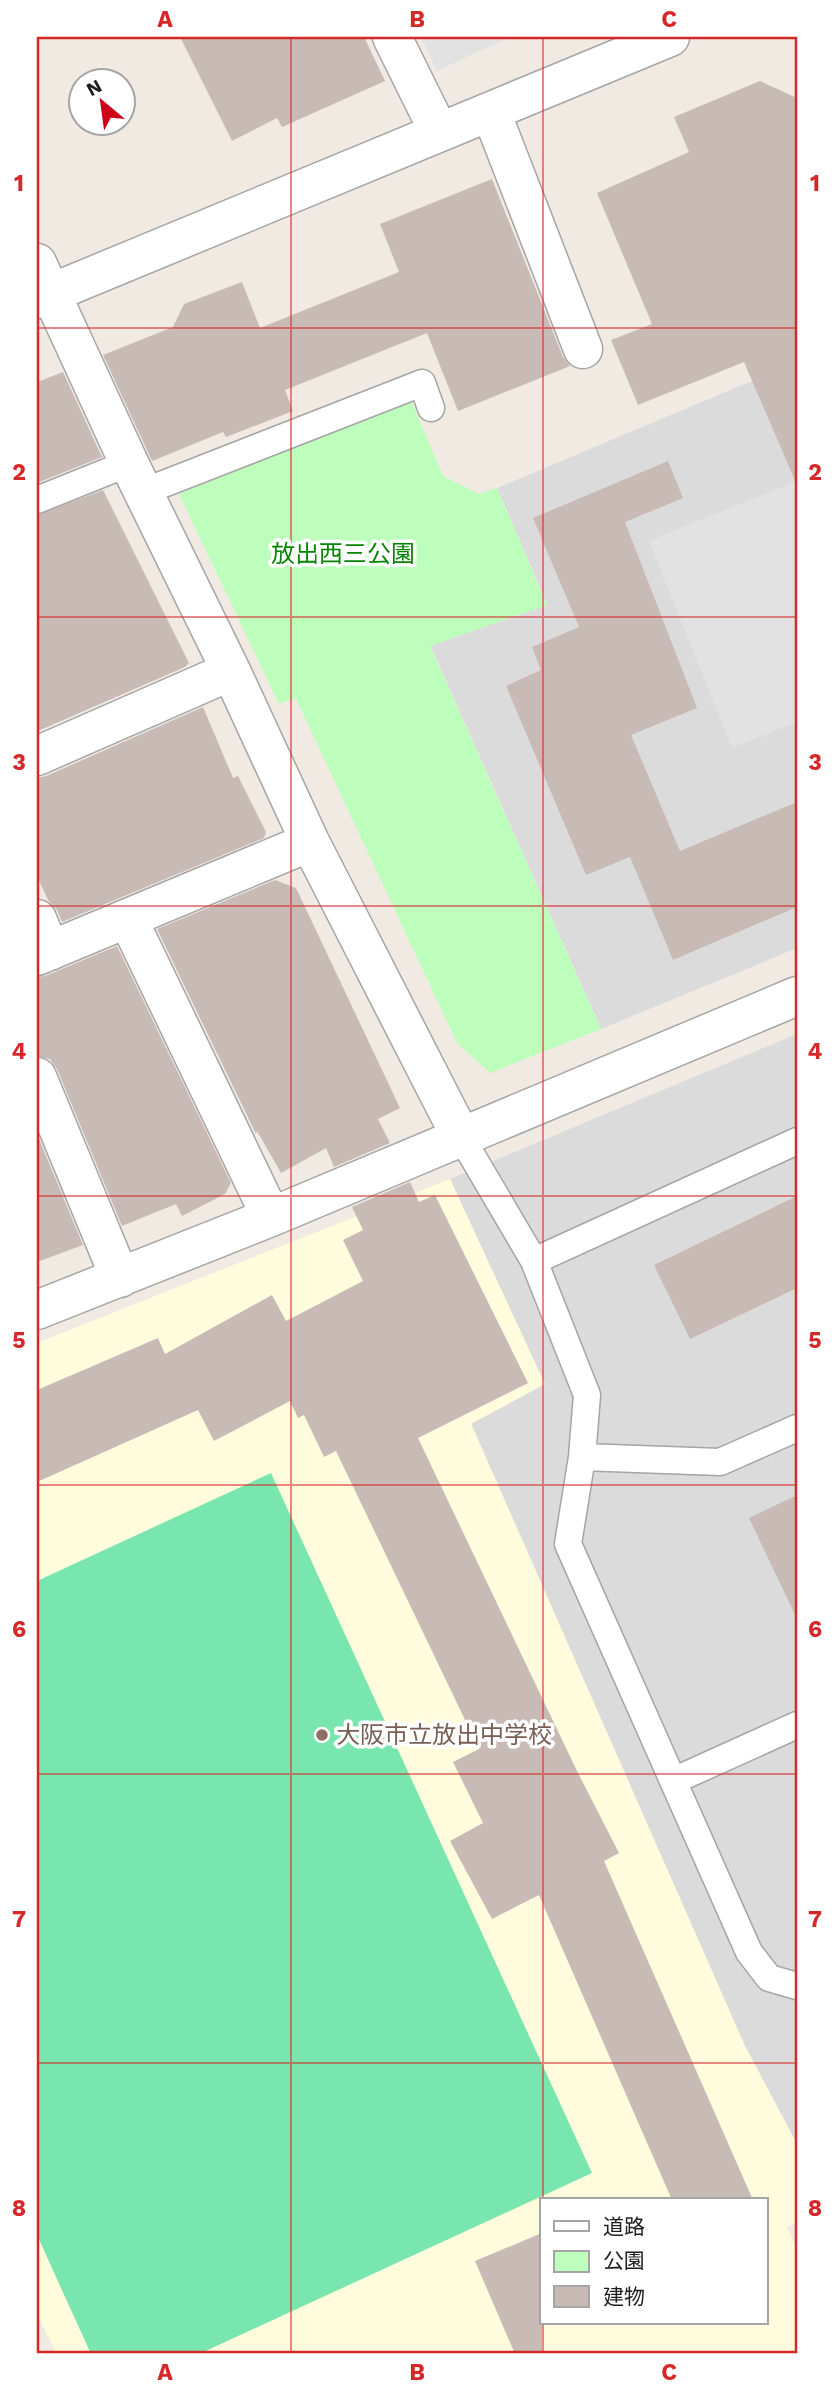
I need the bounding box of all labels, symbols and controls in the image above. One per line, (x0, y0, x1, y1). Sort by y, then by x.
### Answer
text: A (157, 6, 173, 33)
text: B (409, 6, 425, 33)
text: C (661, 6, 677, 33)
north arrow (66, 66, 136, 136)
text: N (82, 74, 106, 101)
text: 1 (14, 170, 24, 197)
text: 1 (810, 170, 820, 197)
text: 2 (12, 459, 26, 486)
text: 2 (808, 459, 822, 486)
park label: 放出西三公園 (271, 540, 415, 568)
text: 3 (12, 749, 26, 776)
text: 3 (808, 749, 822, 776)
text: 4 (12, 1038, 27, 1065)
text: 4 (808, 1038, 823, 1065)
text: 5 (12, 1327, 26, 1354)
text: 5 (808, 1327, 822, 1354)
text: 6 (12, 1616, 26, 1643)
text: 6 (808, 1616, 822, 1643)
place label: 大阪市立放出中学校 (336, 1721, 552, 1749)
marker: 大阪市立放出中学校 (314, 1727, 330, 1743)
text: 7 (12, 1906, 26, 1933)
text: 7 (808, 1906, 822, 1933)
text: 8 (12, 2195, 26, 2222)
text: 8 (808, 2195, 822, 2222)
legend (540, 2198, 768, 2324)
text: 道路 (603, 2214, 645, 2239)
text: 公園 (603, 2248, 645, 2273)
text: 建物 (603, 2284, 645, 2309)
text: A (157, 2359, 173, 2386)
text: B (409, 2359, 425, 2386)
text: C (661, 2359, 677, 2386)

